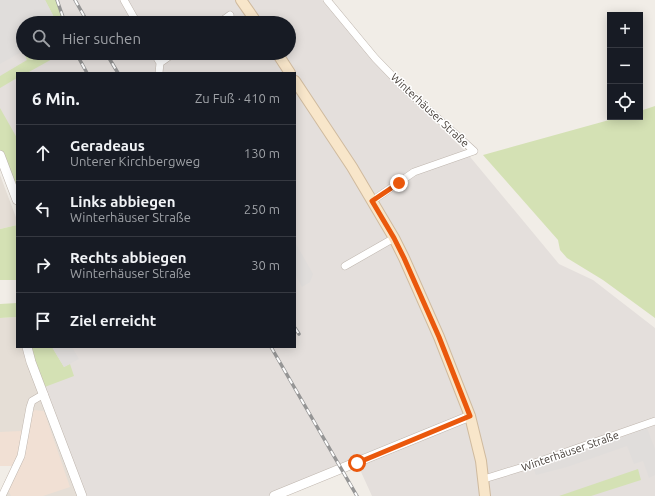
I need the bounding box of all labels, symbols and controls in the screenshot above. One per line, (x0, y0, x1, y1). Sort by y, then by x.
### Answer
map controls (607, 12, 643, 120)
button: + (607, 12, 643, 48)
search box (16, 16, 296, 60)
icon: search (30, 27, 52, 49)
text: Hier suchen (62, 30, 141, 47)
button: − (607, 48, 643, 84)
street label: Winterhäuser Straße (389, 71, 471, 149)
button: locate (607, 84, 643, 120)
text: 6 Min. (32, 89, 80, 108)
text: Zu Fuß · 410 m (195, 91, 280, 105)
text: Geradeaus (70, 137, 145, 154)
icon: ahead (32, 142, 54, 164)
text: 130 m (244, 146, 280, 160)
text: Unterer Kirchbergweg (70, 154, 200, 168)
route end (390, 174, 408, 192)
text: Links abbiegen (70, 193, 175, 210)
icon: left (32, 198, 54, 220)
text: 250 m (244, 202, 280, 216)
text: Winterhäuser Straße (70, 210, 191, 224)
text: Rechts abbiegen (70, 249, 187, 266)
icon: right (32, 254, 54, 276)
text: 30 m (251, 258, 280, 272)
text: Winterhäuser Straße (70, 266, 191, 280)
icon: arrive (32, 310, 54, 332)
text: Ziel erreicht (70, 312, 156, 329)
street label: Winterhäuser Straße (520, 429, 620, 473)
route start (348, 454, 366, 472)

